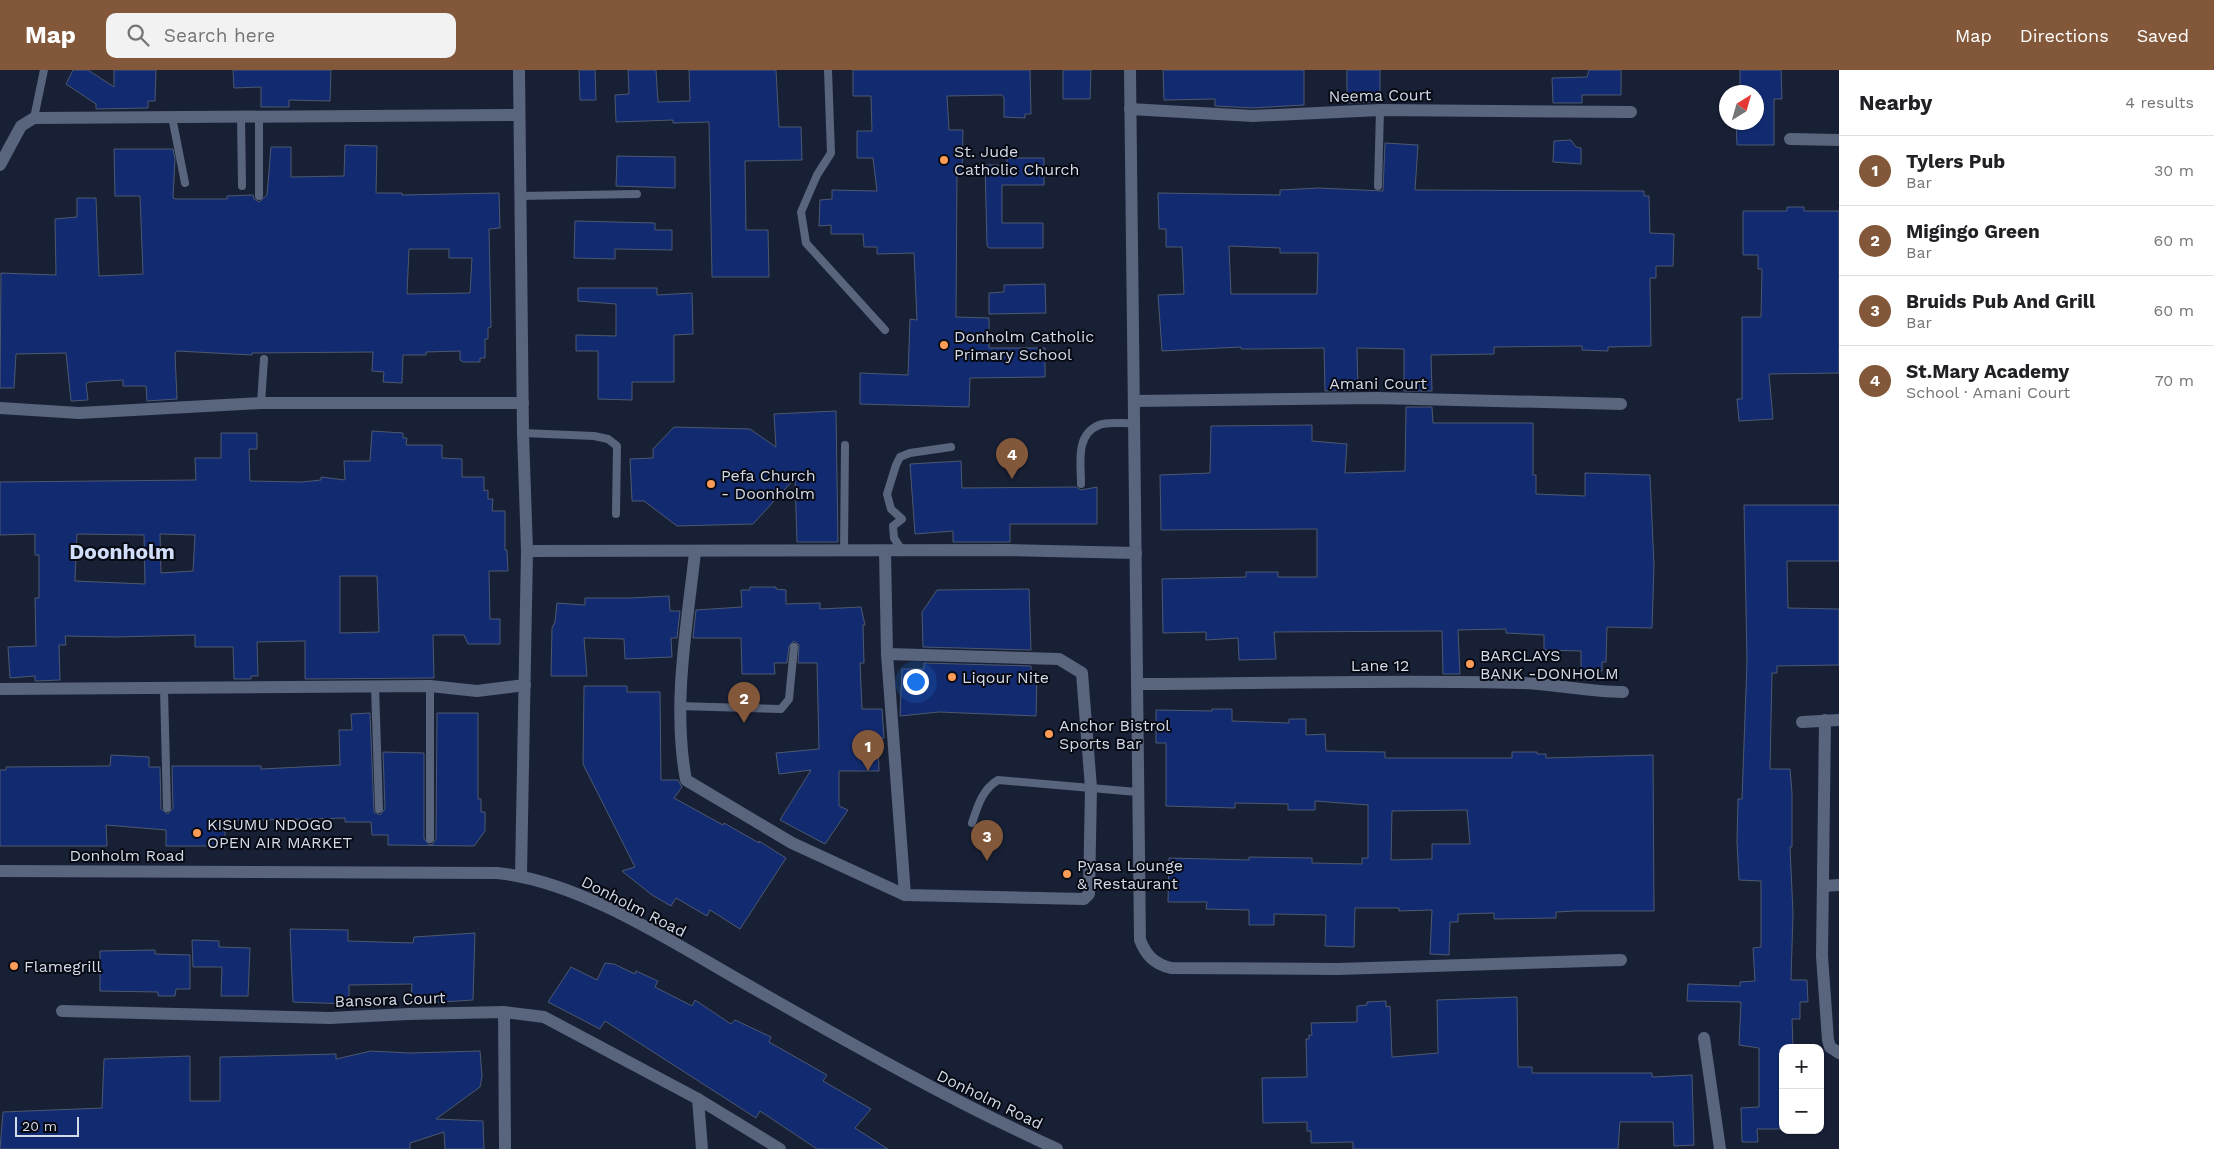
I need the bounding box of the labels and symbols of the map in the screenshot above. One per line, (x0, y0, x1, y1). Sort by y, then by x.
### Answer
street label: Neema Court (1329, 85, 1432, 106)
north arrow (1719, 85, 1764, 130)
place label: St. Jude Catholic Church (954, 142, 1079, 179)
marker: St. Jude Catholic Church (938, 154, 950, 166)
place label: Donholm Catholic Primary School (954, 327, 1094, 364)
marker: Donholm Catholic Primary School (938, 339, 950, 351)
street label: Amani Court (1329, 374, 1427, 393)
pin: 4 (996, 438, 1028, 479)
place label: Pefa Church - Doonholm (721, 466, 816, 503)
marker: Pefa Church - Doonholm (705, 478, 717, 490)
district label: Doonholm (69, 539, 175, 564)
place label: BARCLAYS BANK -DONHOLM (1480, 646, 1619, 683)
street label: Lane 12 (1351, 656, 1409, 675)
marker: BARCLAYS BANK -DONHOLM (1464, 658, 1476, 670)
place label: Liqour Nite (962, 668, 1049, 687)
your location (903, 669, 929, 695)
marker: Liqour Nite (946, 671, 958, 683)
pin: 2 (728, 682, 760, 723)
place label: Anchor Bistrol Sports Bar (1059, 716, 1170, 753)
marker: Anchor Bistrol Sports Bar (1043, 728, 1055, 740)
pin: 1 (852, 730, 884, 771)
place label: KISUMU NDOGO OPEN AIR MARKET (207, 815, 352, 852)
pin: 3 (971, 820, 1003, 861)
marker: KISUMU NDOGO OPEN AIR MARKET (191, 827, 203, 839)
street label: Donholm Road (69, 846, 185, 865)
place label: Pyasa Lounge & Restaurant (1077, 856, 1183, 893)
marker: Pyasa Lounge & Restaurant (1061, 868, 1073, 880)
street label: Donholm Road (578, 872, 689, 941)
place label: Flamegrill (24, 957, 101, 976)
marker: Flamegrill (8, 960, 20, 972)
street label: Bansora Court (334, 988, 446, 1011)
street label: Donholm Road (934, 1066, 1046, 1133)
scale bar (15, 1114, 79, 1137)

